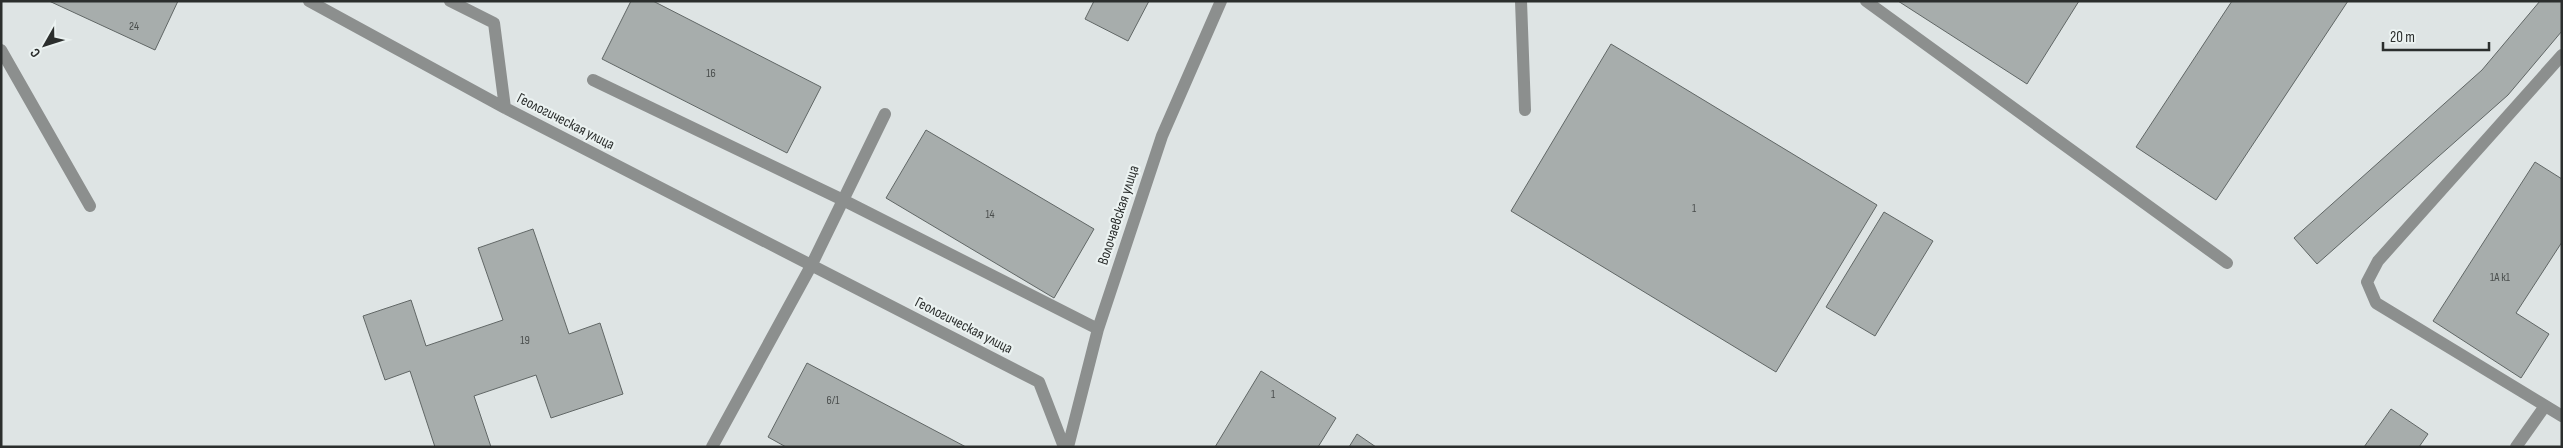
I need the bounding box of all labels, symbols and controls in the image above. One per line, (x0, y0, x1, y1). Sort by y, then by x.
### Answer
house number: 24 (129, 19, 139, 34)
north arrow (20, 20, 70, 70)
scale bar (2383, 20, 2489, 52)
text: 20 m (2390, 28, 2415, 47)
text: С (26, 45, 44, 61)
house number: 16 (706, 66, 716, 81)
street label: Геологическая улица (514, 89, 618, 154)
street label: Волочаевская улица (1093, 163, 1144, 267)
house number: 1 (1692, 201, 1697, 216)
house number: 14 (985, 207, 995, 222)
house number: 1А к1 (2490, 270, 2511, 285)
street label: Геологическая улица (912, 293, 1016, 358)
house number: 19 (520, 333, 530, 348)
house number: 1 (1271, 387, 1276, 402)
house number: 6/1 (827, 393, 840, 408)

